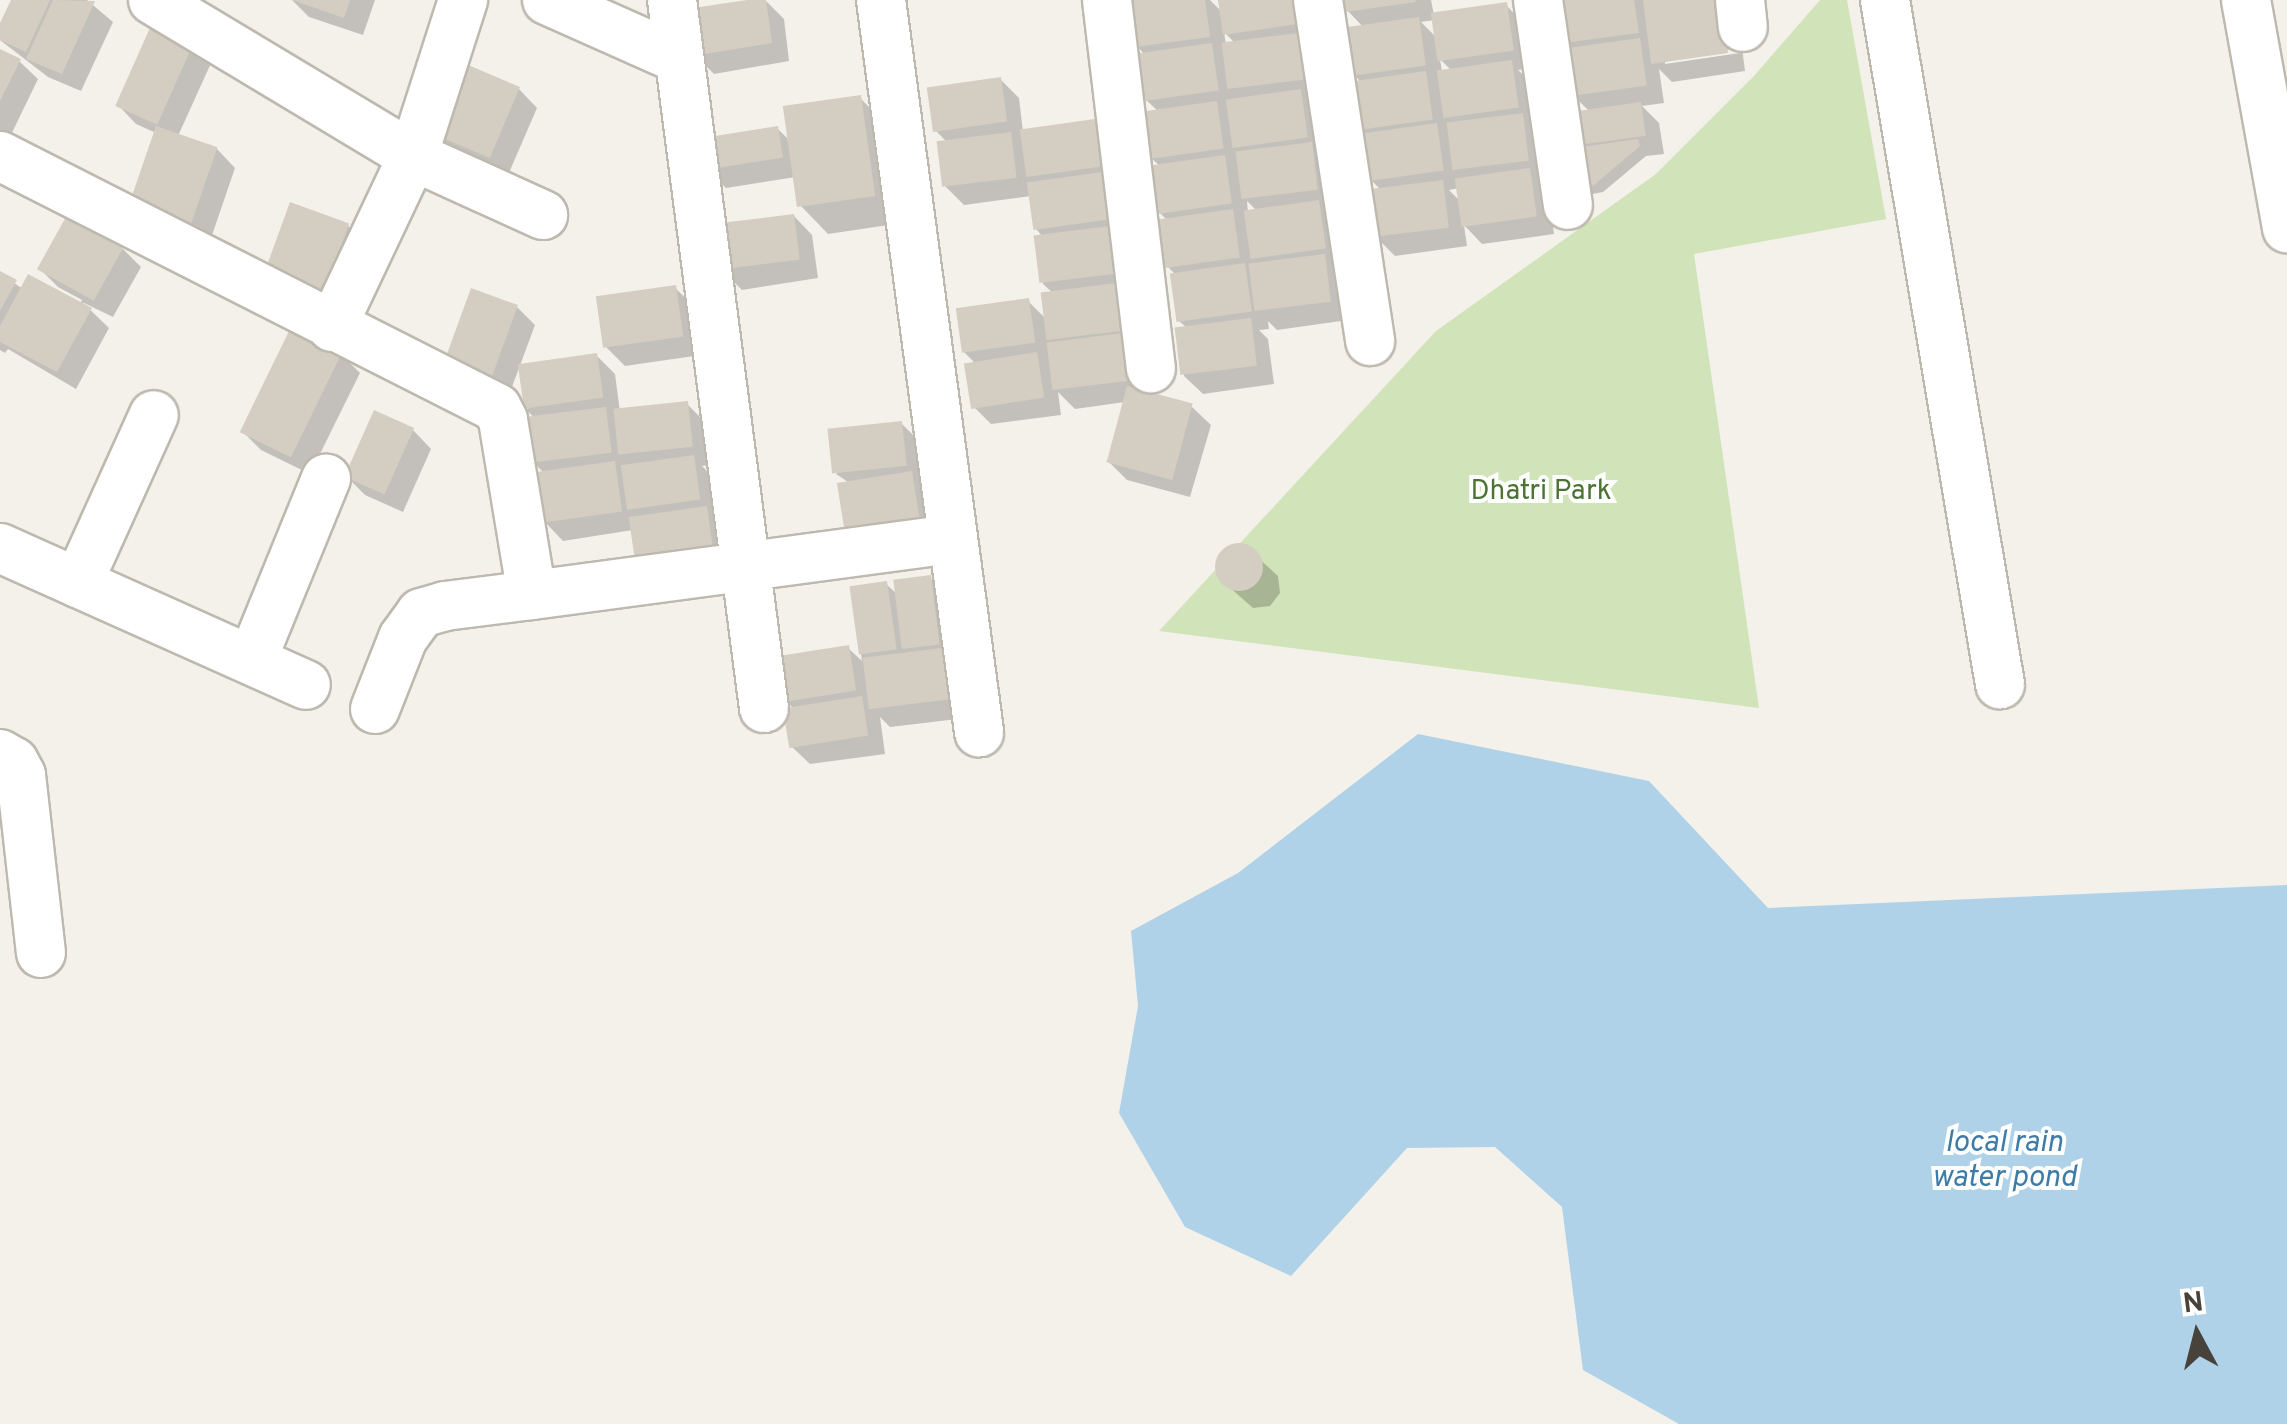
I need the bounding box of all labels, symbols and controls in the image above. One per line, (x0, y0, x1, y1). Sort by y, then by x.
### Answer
park label: Dhatri Park (1470, 475, 1612, 509)
water label: local rain water pond (1932, 1126, 2076, 1196)
north arrow (2147, 1284, 2247, 1384)
text: N (2181, 1285, 2206, 1323)

